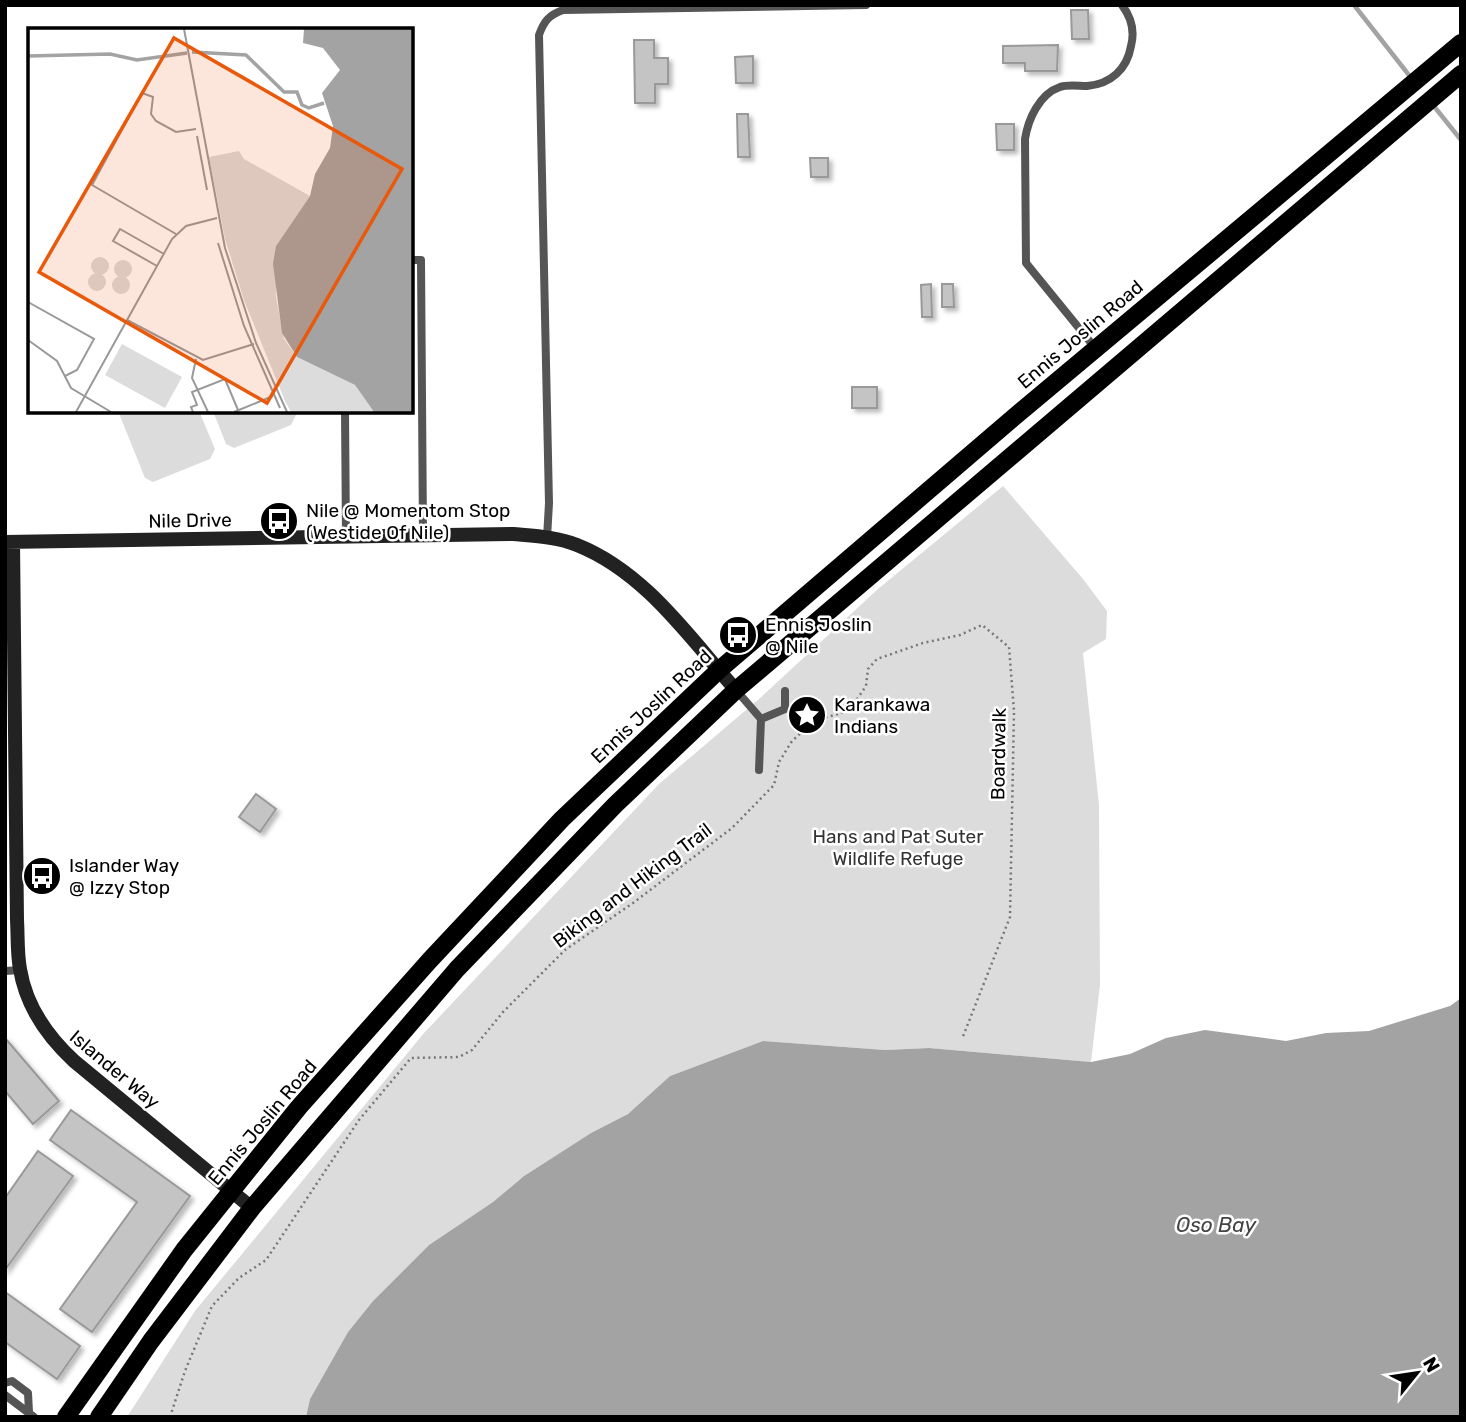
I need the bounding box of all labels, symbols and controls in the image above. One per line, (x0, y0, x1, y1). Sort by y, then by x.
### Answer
inset map (28, 28, 413, 413)
street label: Ennis Joslin Road (1013, 275, 1148, 394)
place label: Nile @ Momentom Stop (Westide Of Nile) (306, 499, 510, 544)
bus stop icon: Nile @ Momentom Stop (Westide Of Nile) (258, 500, 300, 542)
street label: Nile Drive (148, 508, 232, 533)
place label: Ennis Joslin @ Nile (765, 613, 872, 658)
bus stop icon: Ennis Joslin @ Nile (717, 614, 759, 656)
street label: Ennis Joslin Road (586, 645, 716, 768)
place label: Karankawa Indians (834, 693, 930, 738)
place icon: Karankawa Indians (786, 694, 828, 736)
street label: Boardwalk (986, 707, 1011, 800)
street label: Biking and Hiking Trail (548, 818, 716, 953)
park label: Hans and Pat Suter Wildlife Refuge (813, 825, 984, 870)
place label: Islander Way @ Izzy Stop (69, 854, 179, 899)
bus stop icon: Islander Way @ Izzy Stop (21, 855, 63, 897)
street label: Islander Way (65, 1025, 164, 1114)
street label: Ennis Joslin Road (203, 1055, 322, 1190)
water label: Oso Bay (1176, 1212, 1257, 1237)
north arrow (1382, 1338, 1452, 1408)
text: N (1418, 1353, 1445, 1376)

